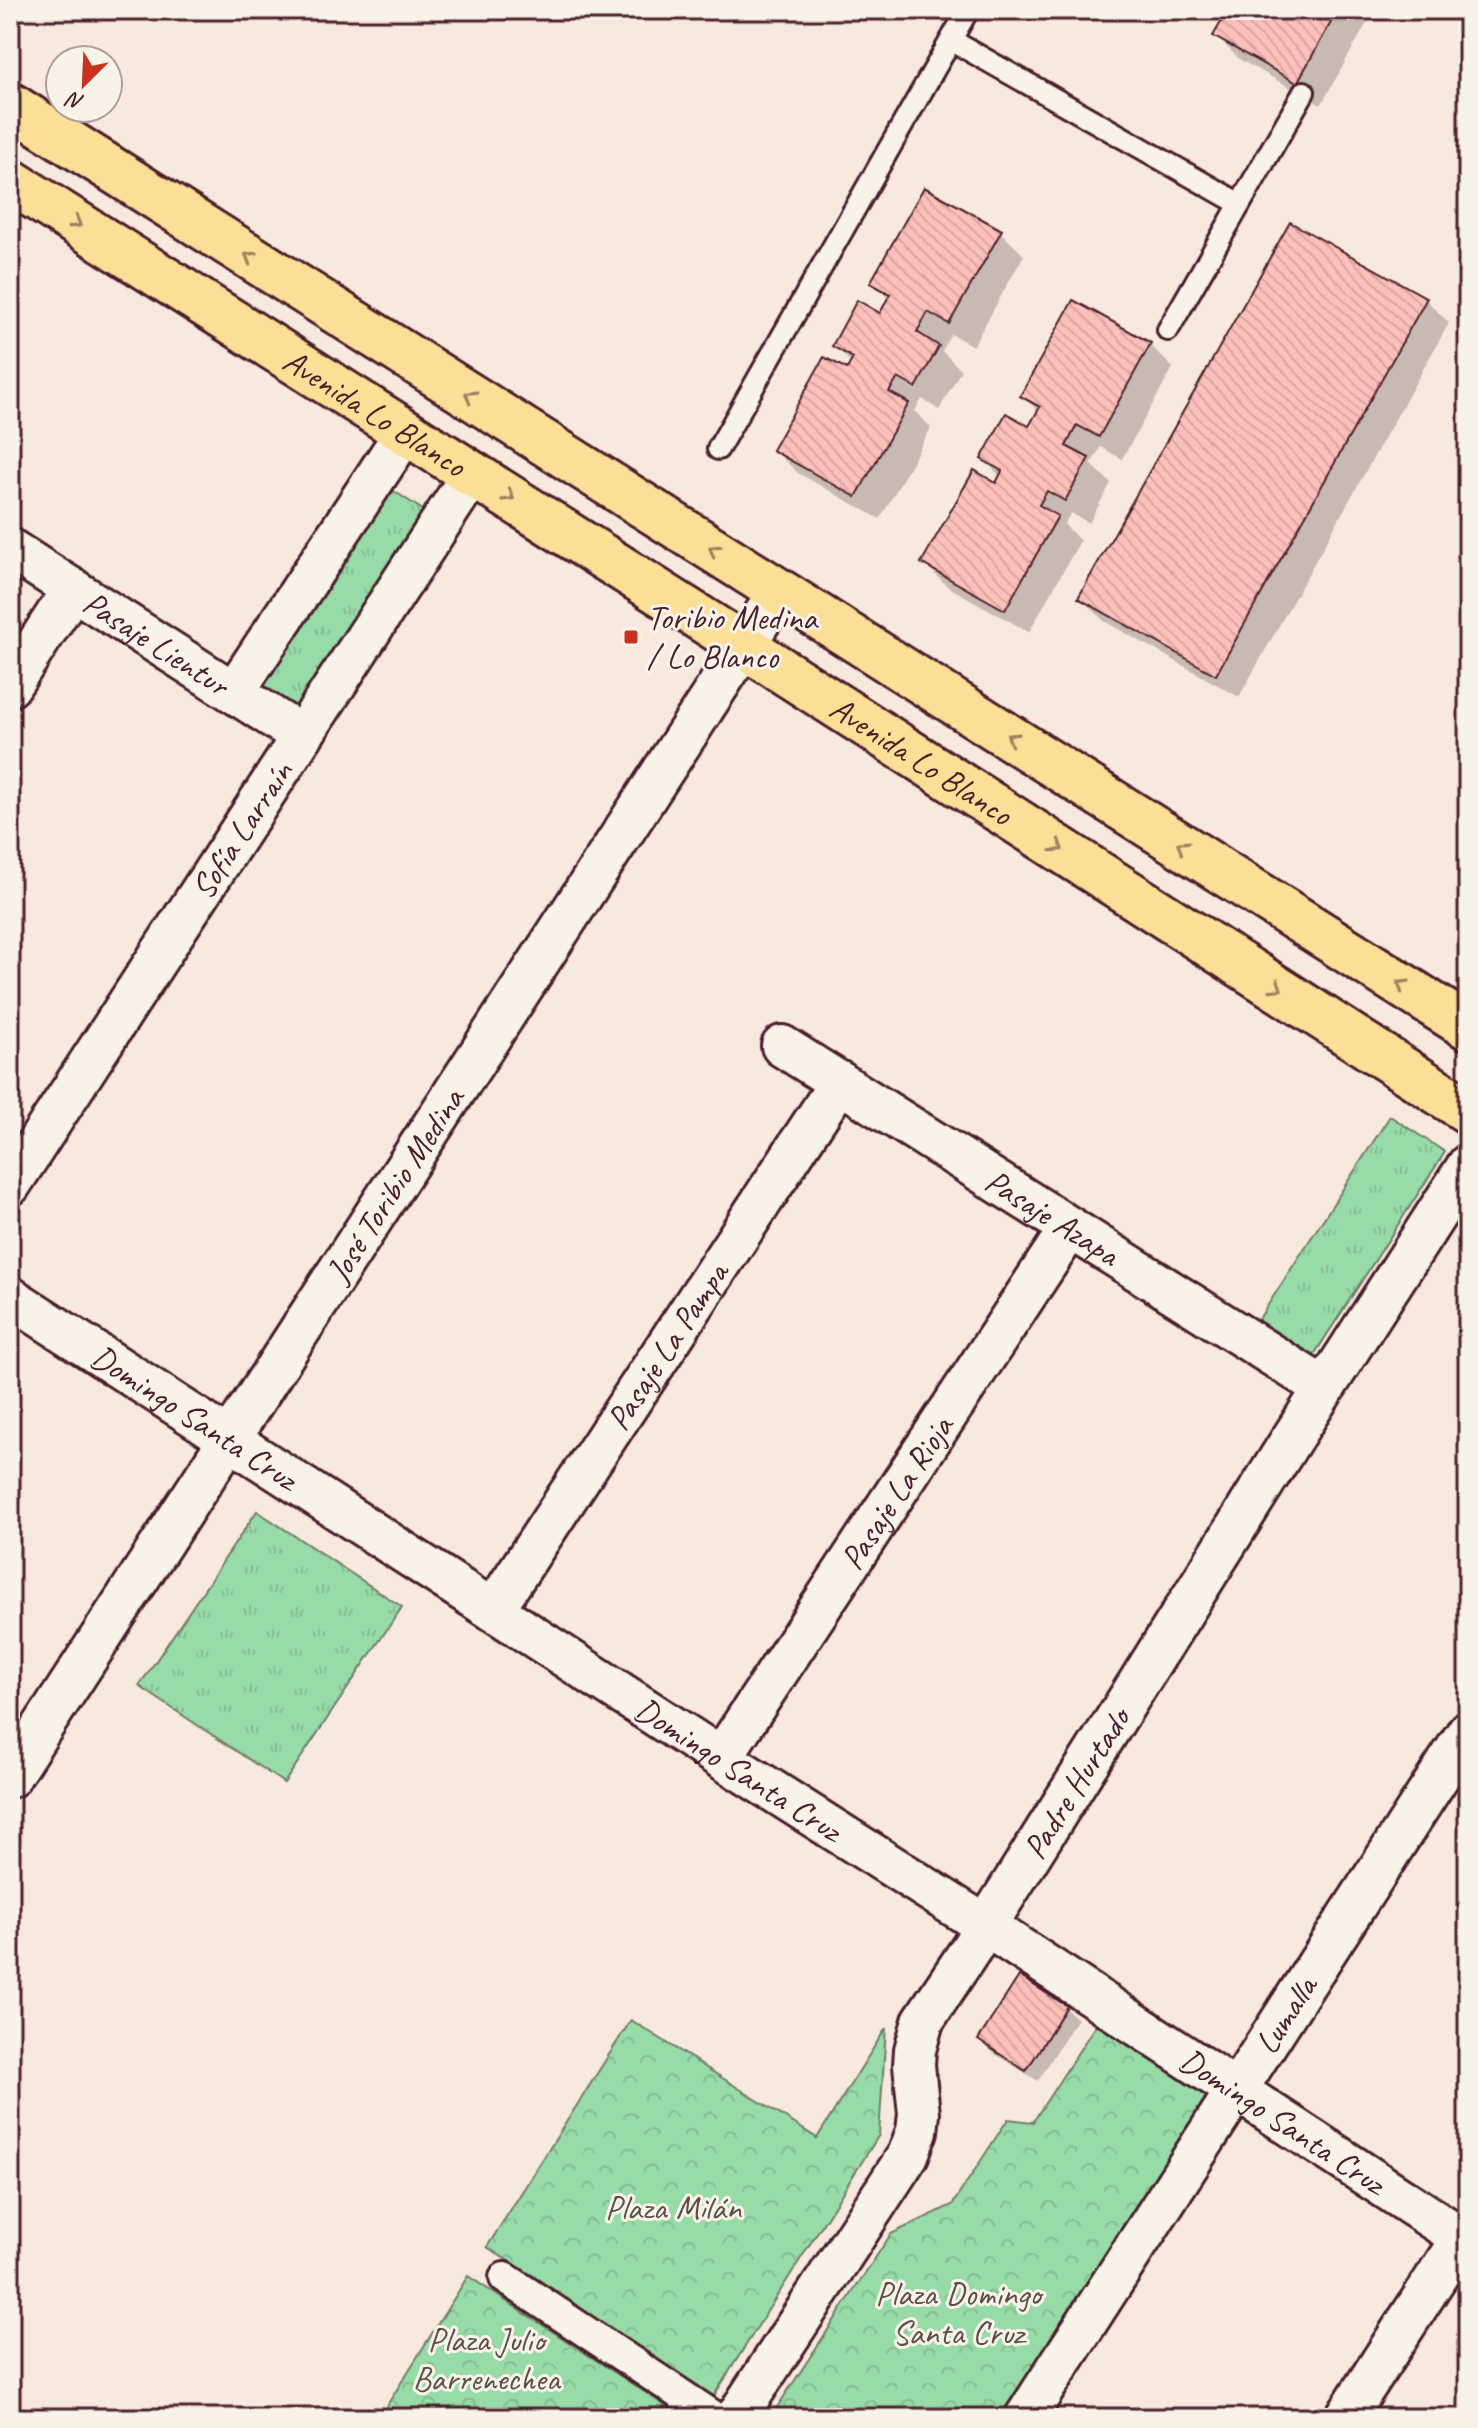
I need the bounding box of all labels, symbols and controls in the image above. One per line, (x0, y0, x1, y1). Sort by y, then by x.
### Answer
north arrow (44, 44, 124, 124)
text: N (61, 84, 88, 117)
one-way arrow (67, 213, 82, 228)
one-way arrow (245, 251, 259, 266)
street label: Avenida Lo Blanco (276, 338, 476, 487)
one-way arrow (464, 390, 479, 405)
one-way arrow (500, 487, 515, 502)
one-way arrow (708, 544, 722, 559)
street label: Pasaje Lientur (76, 580, 240, 707)
place label: Toribio Medina / Lo Blanco (647, 596, 819, 678)
marker: Toribio Medina / Lo Blanco (622, 628, 640, 646)
street label: Avenida Lo Blanco (822, 686, 1022, 835)
one-way arrow (1007, 733, 1021, 748)
street label: Sofía Larraín (181, 751, 303, 907)
one-way arrow (1049, 838, 1064, 853)
one-way arrow (1177, 840, 1191, 855)
one-way arrow (1268, 978, 1283, 993)
one-way arrow (1396, 979, 1411, 994)
street label: José Toribio Medina (315, 1078, 474, 1292)
street label: Pasaje Azapa (978, 1159, 1129, 1276)
street label: Pasaje La Pampa (596, 1251, 739, 1438)
street label: Domingo Santa Cruz (84, 1334, 308, 1501)
street label: Pasaje La Rioja (830, 1406, 963, 1578)
street label: Domingo Santa Cruz (627, 1687, 853, 1852)
street label: Padre Hurtado (1012, 1696, 1141, 1866)
street label: Lumalla (1244, 1965, 1328, 2061)
street label: Domingo Santa Cruz (1172, 2038, 1396, 2205)
park label: Plaza Milán (605, 2186, 743, 2229)
park label: Plaza Domingo Santa Cruz (875, 2272, 1045, 2354)
park label: Plaza Julio Barrenechea (413, 2318, 562, 2400)

